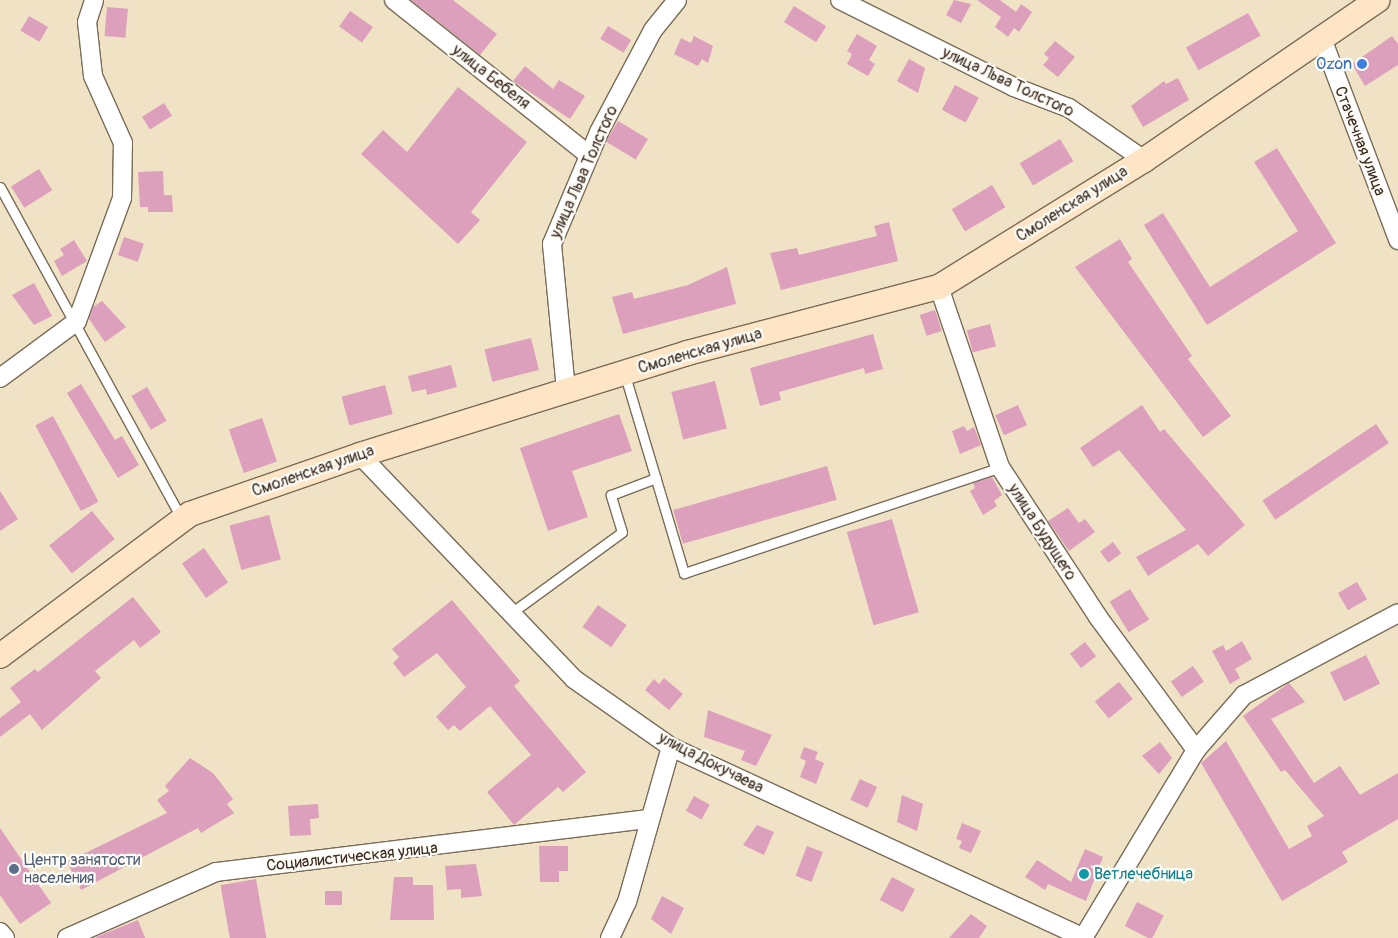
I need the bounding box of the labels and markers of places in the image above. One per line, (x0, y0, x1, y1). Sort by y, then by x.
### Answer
place label: Ozon (1316, 54, 1352, 74)
marker: Ozon (1356, 58, 1368, 70)
place label: Центр занятости населения (24, 850, 140, 888)
marker: Центр занятости населения (8, 863, 20, 875)
place label: Ветлечебница (1094, 864, 1193, 884)
marker: Ветлечебница (1078, 868, 1090, 880)

